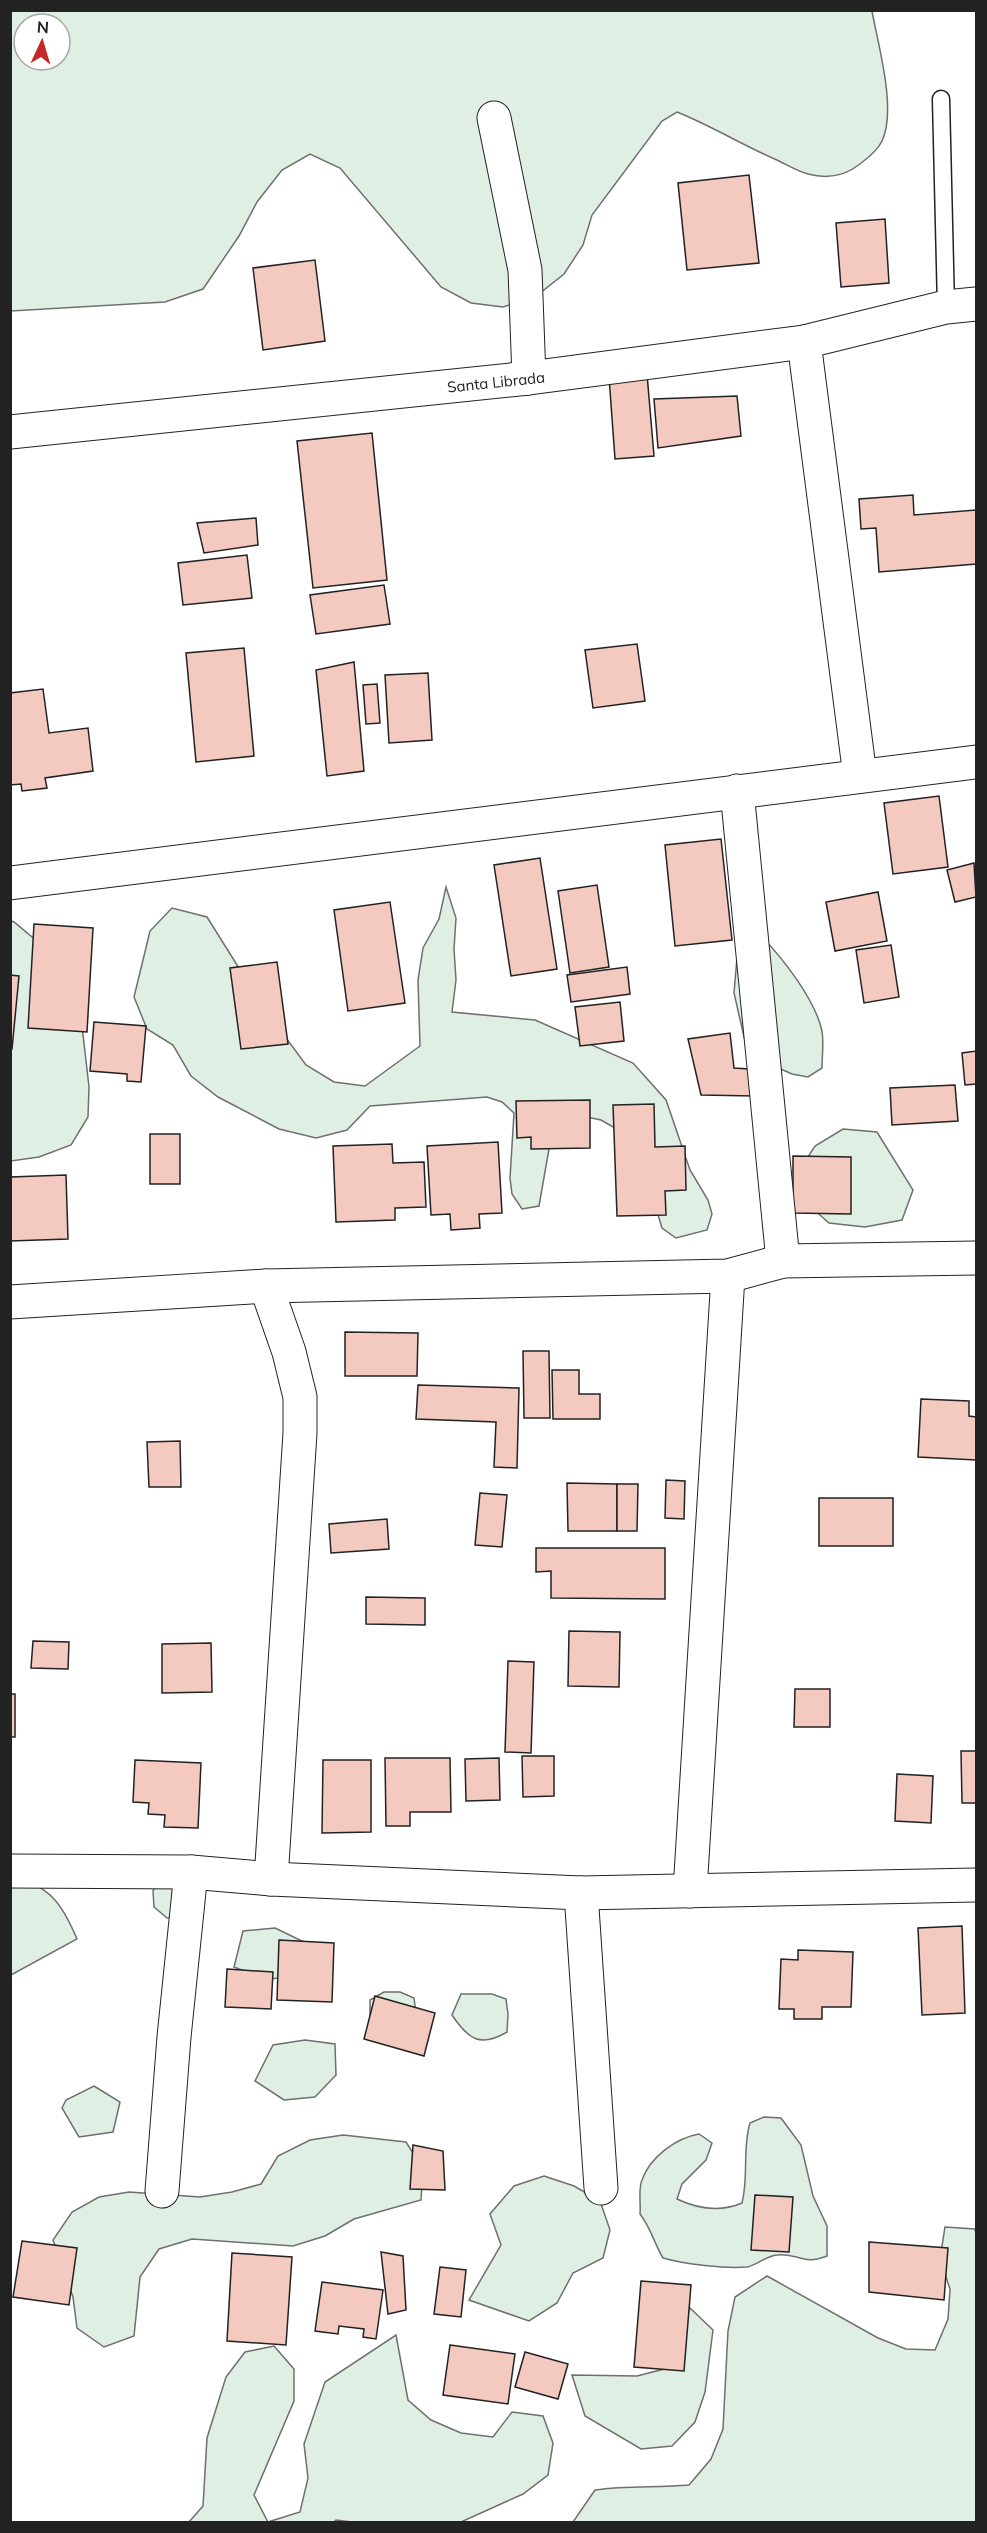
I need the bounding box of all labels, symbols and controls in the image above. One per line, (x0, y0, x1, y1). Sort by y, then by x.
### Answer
north arrow (12, 12, 72, 72)
text: N (36, 17, 50, 37)
street label: Santa Librada (446, 367, 546, 397)

